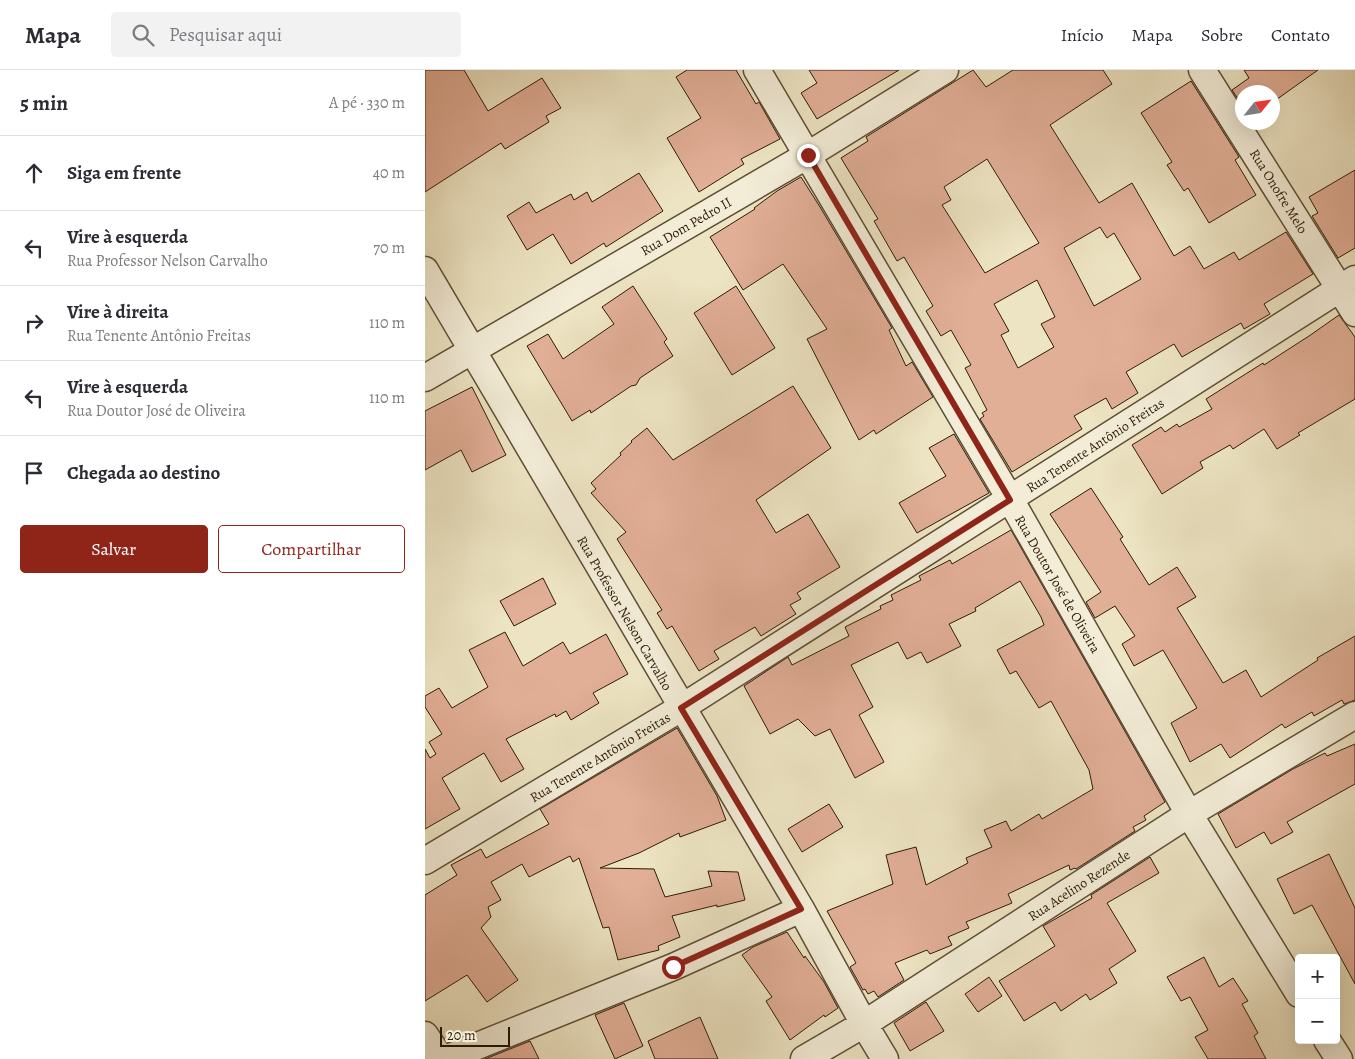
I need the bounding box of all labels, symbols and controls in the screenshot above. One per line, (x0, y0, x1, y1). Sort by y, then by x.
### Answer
search box (111, 12, 461, 57)
text: Mapa (25, 19, 81, 51)
icon: search (129, 21, 157, 49)
text: Pesquisar aqui (169, 22, 282, 48)
text: Início (1061, 23, 1104, 47)
text: Mapa (1132, 23, 1173, 47)
text: Sobre (1201, 23, 1243, 47)
text: Contato (1271, 23, 1330, 47)
north arrow (1235, 85, 1280, 130)
text: 5 min (20, 89, 68, 117)
text: A pé · 330 m (329, 92, 405, 114)
route end (797, 144, 820, 167)
street label: Rua Onofre Melo (1245, 145, 1312, 237)
icon: ahead (20, 159, 48, 187)
text: Siga em frente (67, 160, 181, 186)
text: 40 m (373, 162, 405, 184)
street label: Rua Dom Pedro II (637, 193, 735, 260)
text: Vire à esquerda (67, 224, 188, 250)
icon: left (20, 234, 48, 262)
text: 70 m (373, 237, 405, 259)
text: Rua Professor Nelson Carvalho (67, 250, 268, 272)
text: Vire à direita (67, 299, 169, 325)
icon: right (20, 309, 48, 337)
text: 110 m (369, 312, 405, 334)
text: Rua Tenente Antônio Freitas (67, 325, 251, 347)
text: Vire à esquerda (67, 374, 188, 400)
icon: left (20, 384, 48, 412)
text: 110 m (369, 387, 405, 409)
street label: Rua Tenente Antônio Freitas (1023, 394, 1168, 497)
text: Rua Doutor José de Oliveira (67, 400, 246, 422)
icon: arrive (20, 459, 48, 487)
text: Chegada ao destino (67, 460, 220, 486)
street label: Rua Doutor José de Oliveira (1010, 512, 1105, 657)
button: Salvar (20, 525, 208, 573)
button: Compartilhar (218, 525, 405, 573)
street label: Rua Professor Nelson Carvalho (572, 532, 677, 694)
street label: Rua Tenente Antônio Freitas (526, 708, 674, 807)
street label: Rua Acelino Rezende (1024, 845, 1134, 926)
map controls (1295, 954, 1340, 1044)
button: + (1295, 954, 1340, 999)
route start (662, 956, 685, 979)
button: − (1295, 999, 1340, 1044)
scale bar (440, 1024, 510, 1047)
text: 20 m (447, 1026, 476, 1045)

